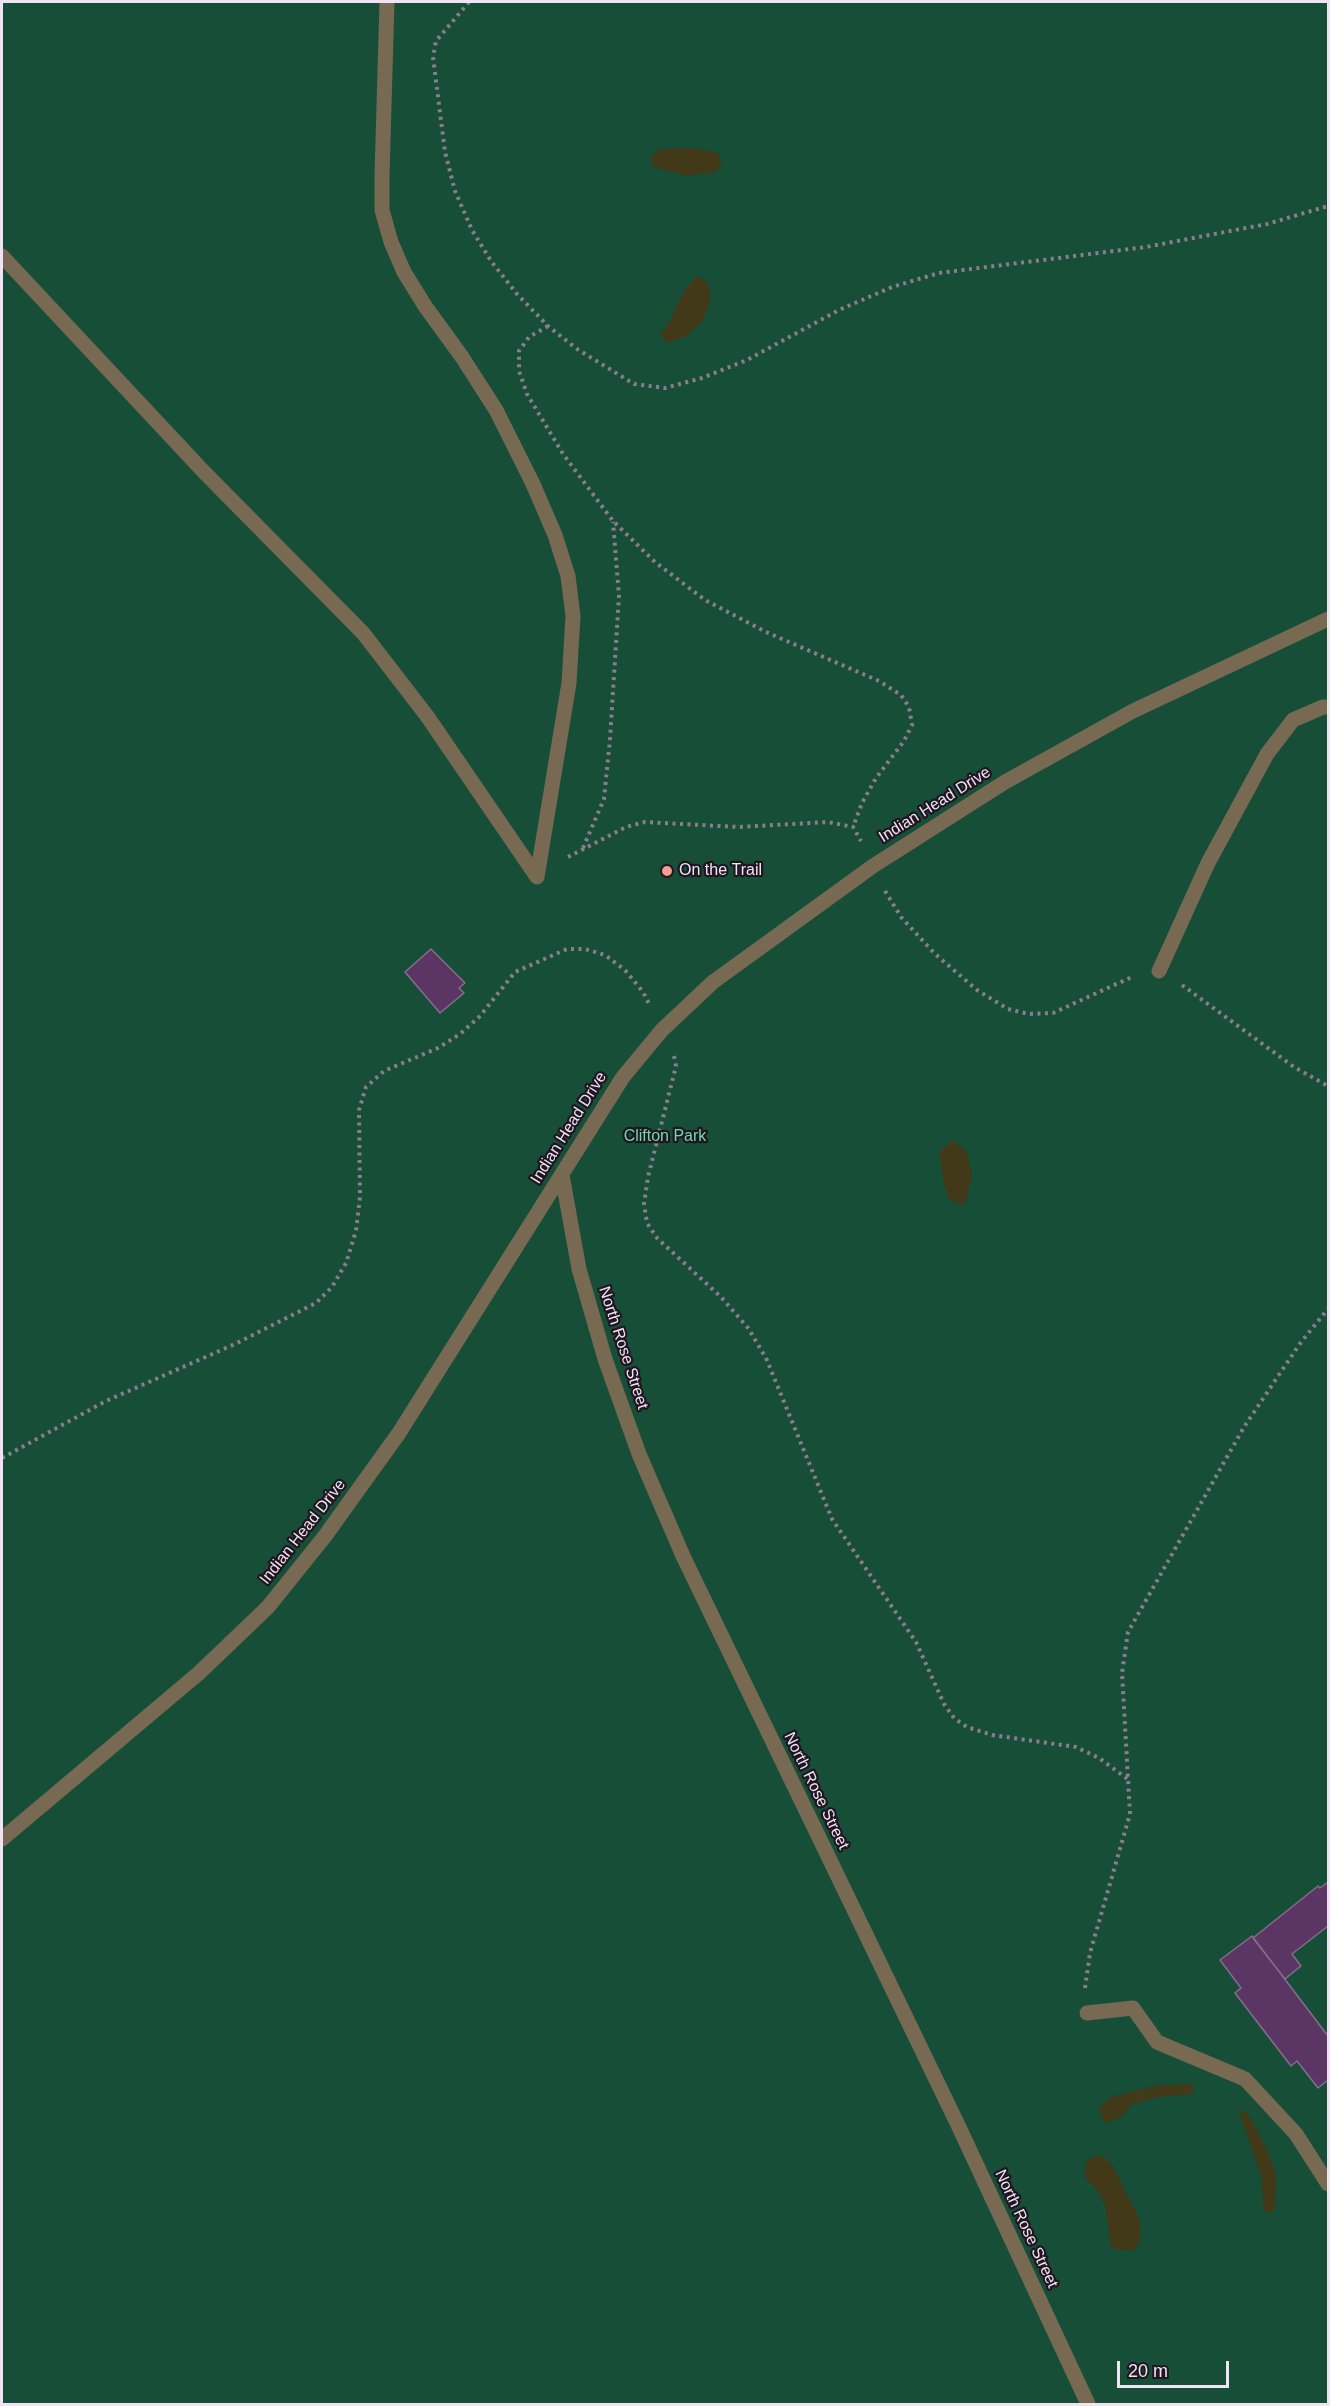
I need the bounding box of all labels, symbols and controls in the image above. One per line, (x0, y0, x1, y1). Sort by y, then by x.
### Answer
street label: Indian Head Drive (876, 763, 994, 847)
place label: On the Trail (679, 861, 762, 881)
marker: On the Trail (660, 864, 674, 878)
street label: Indian Head Drive (527, 1069, 611, 1187)
park label: Clifton Park (624, 1127, 706, 1147)
street label: North Rose Street (594, 1284, 652, 1412)
street label: Indian Head Drive (256, 1476, 350, 1588)
street label: North Rose Street (779, 1729, 853, 1853)
street label: North Rose Street (990, 2167, 1062, 2291)
scale bar (1120, 2349, 1232, 2387)
text: 20 m (1128, 2361, 1168, 2381)

